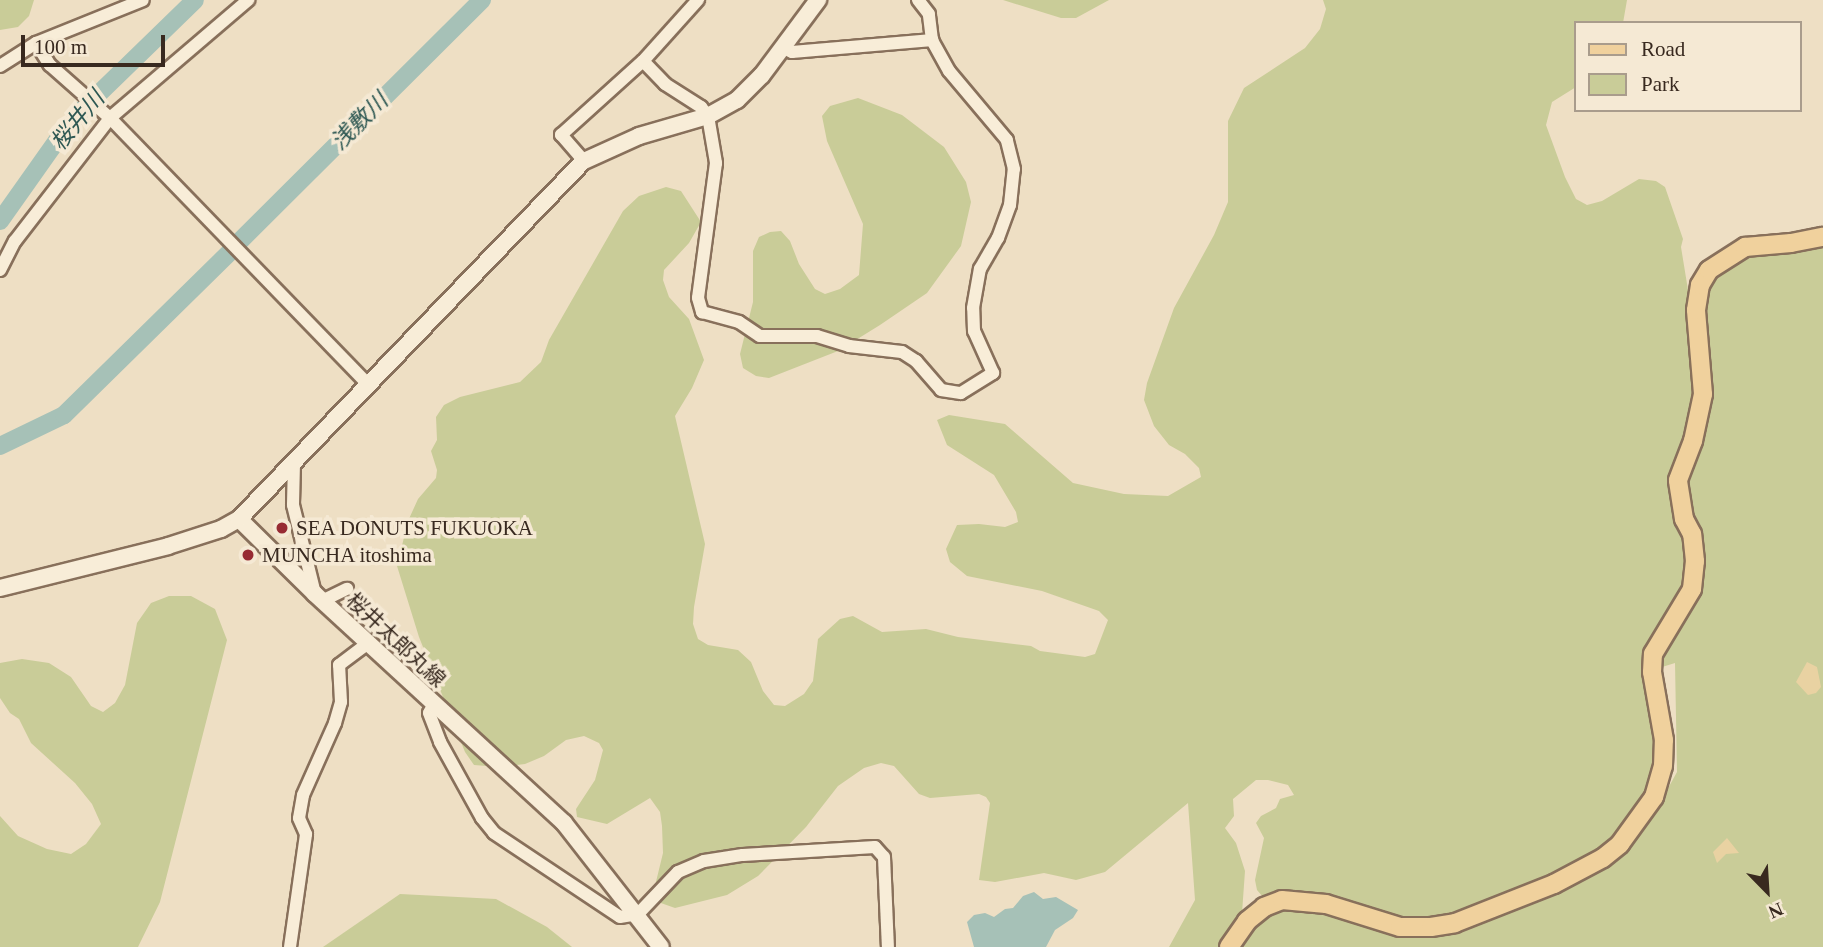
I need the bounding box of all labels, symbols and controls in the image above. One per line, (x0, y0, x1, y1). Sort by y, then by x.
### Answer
scale bar (24, 21, 168, 65)
legend (1574, 21, 1802, 112)
text: 100 m (34, 35, 87, 59)
text: Road (1641, 37, 1685, 61)
text: Park (1641, 72, 1680, 96)
water label: 桜井川 (45, 86, 111, 156)
water label: 浅敷川 (326, 88, 394, 156)
place label: SEA DONUTS FUKUOKA (296, 515, 534, 541)
marker: SEA DONUTS FUKUOKA (274, 520, 290, 536)
place label: MUNCHA itoshima (262, 542, 433, 568)
marker: MUNCHA itoshima (240, 547, 256, 563)
street label: 桜井太郎丸線 (341, 588, 451, 692)
north arrow (1732, 856, 1802, 926)
text: N (1765, 898, 1786, 923)

